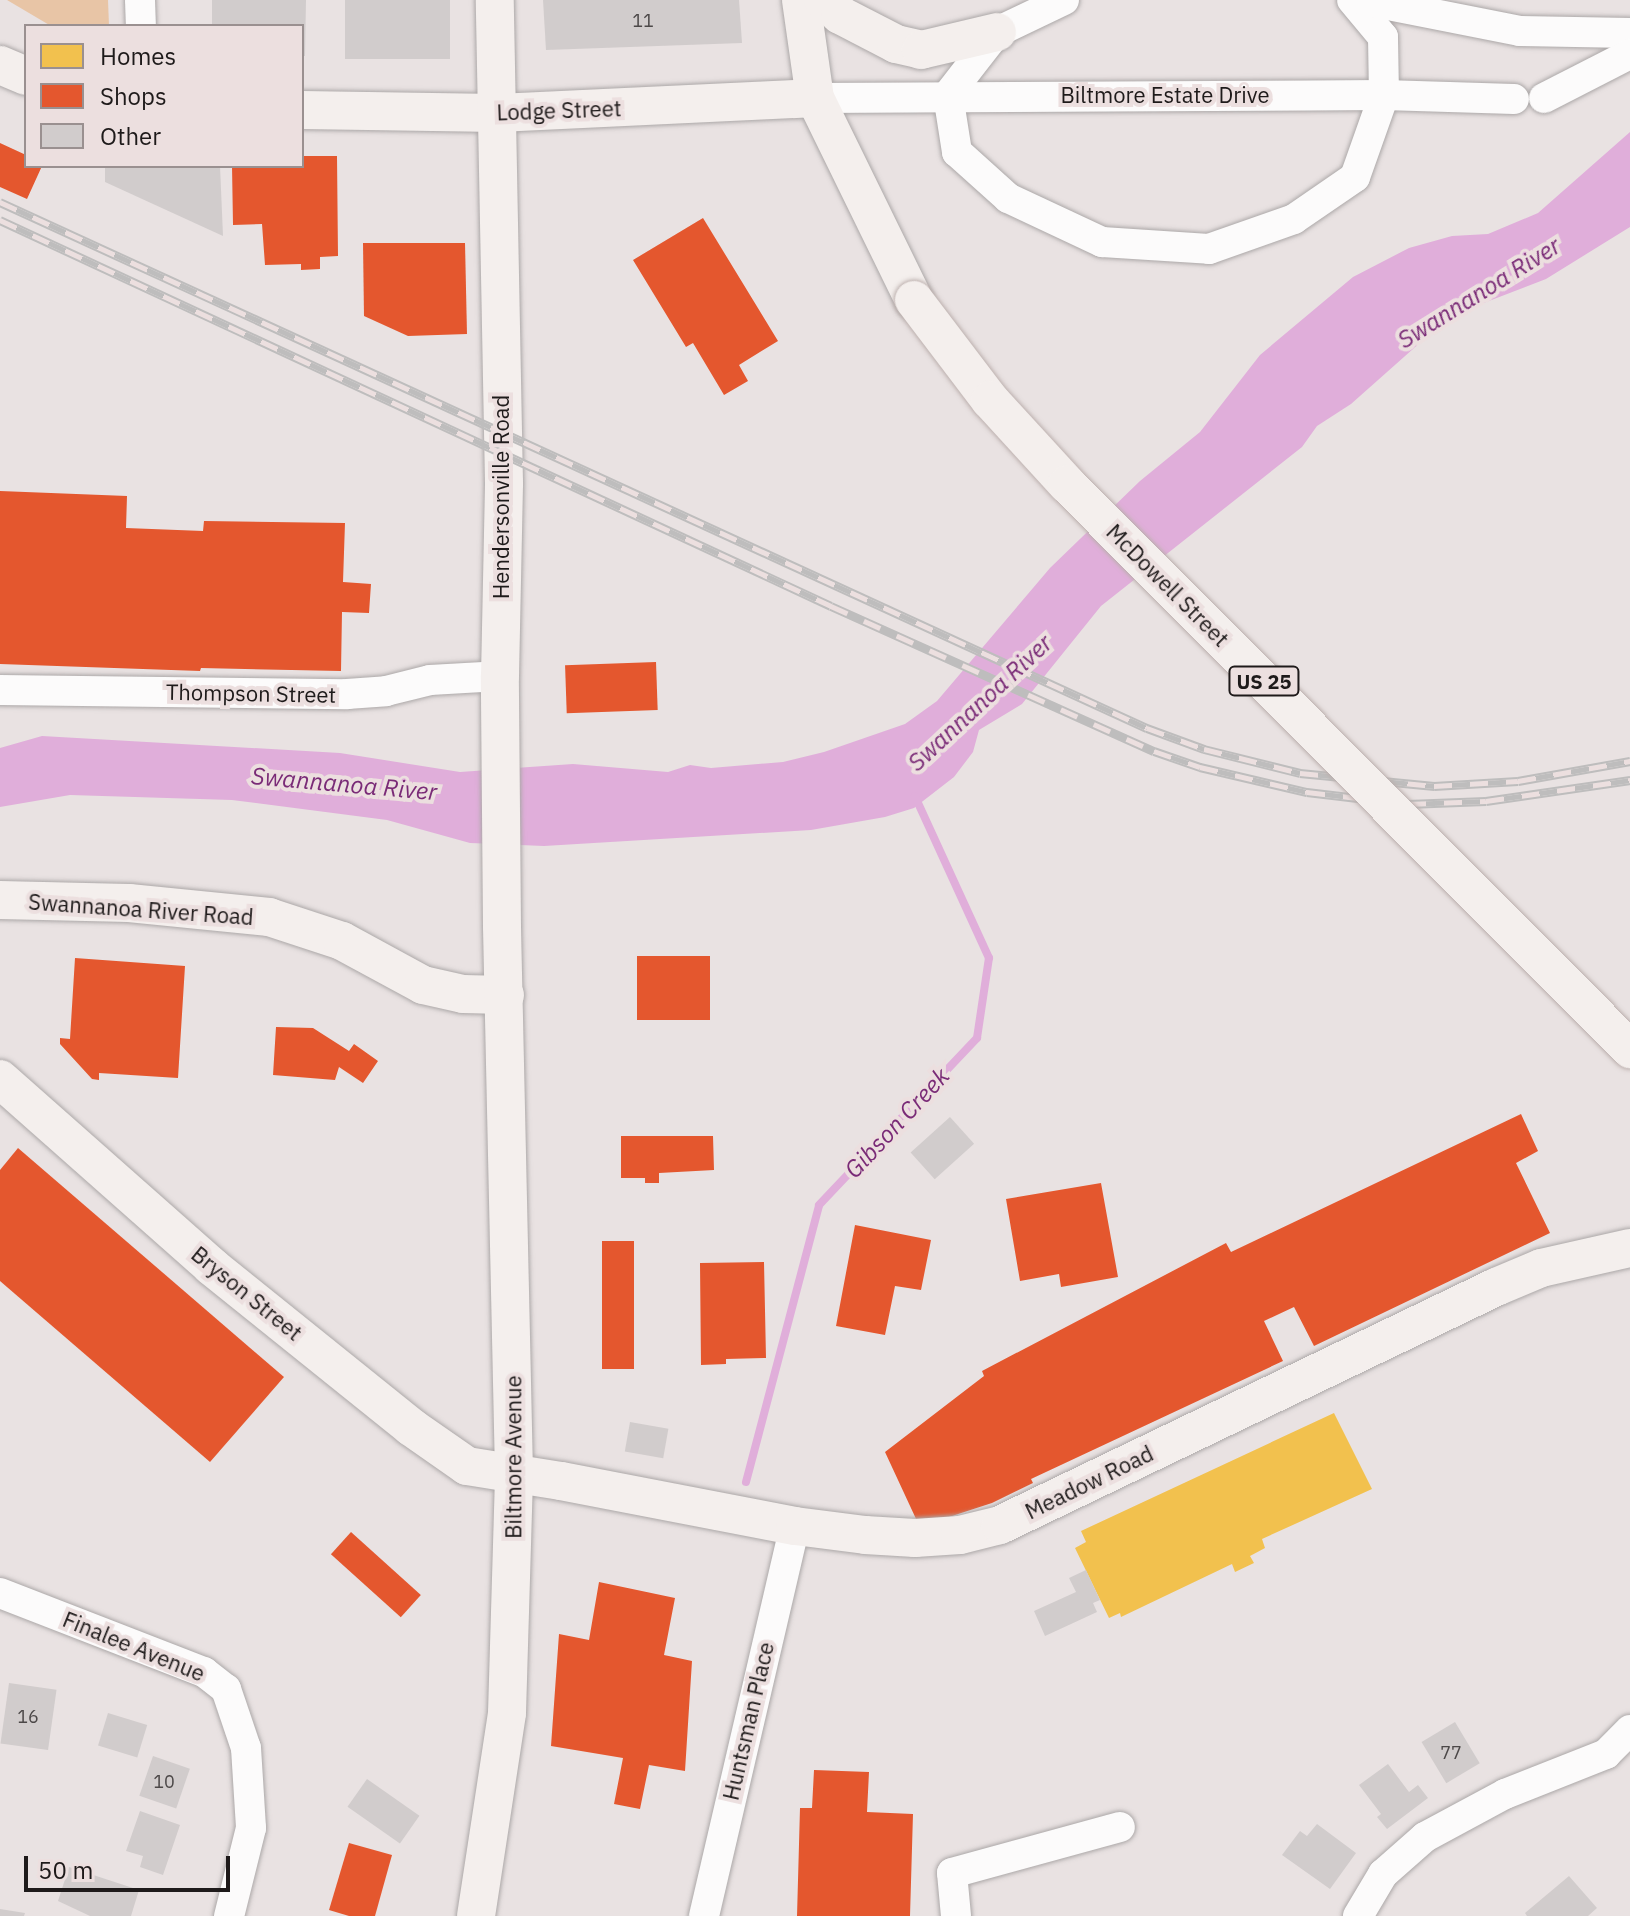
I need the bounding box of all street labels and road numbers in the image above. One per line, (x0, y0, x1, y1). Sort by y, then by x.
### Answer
street label: Biltmore Estate Drive (1060, 82, 1270, 108)
street label: Lodge Street (496, 95, 622, 125)
street label: Hendersonville Road (488, 395, 514, 599)
street label: McDowell Street (1101, 518, 1235, 652)
road number: US 25 (1228, 665, 1300, 697)
street label: Thompson Street (166, 678, 336, 708)
street label: Swannanoa River Road (27, 888, 255, 930)
street label: Bryson Street (186, 1240, 308, 1346)
street label: Biltmore Avenue (500, 1375, 526, 1539)
street label: Meadow Road (1021, 1440, 1157, 1524)
street label: Finalee Avenue (59, 1606, 209, 1686)
street label: Huntsman Place (717, 1639, 779, 1803)

